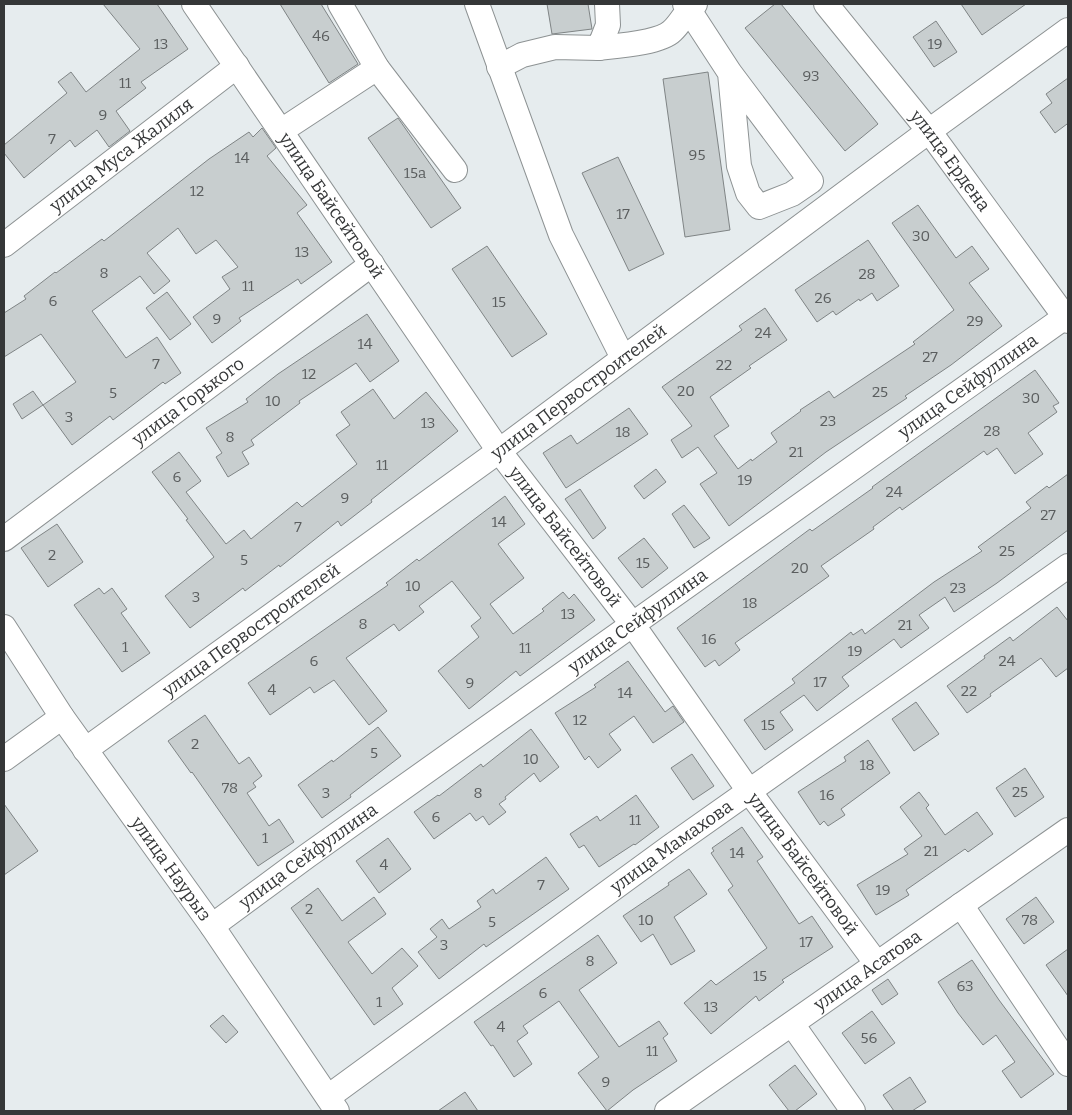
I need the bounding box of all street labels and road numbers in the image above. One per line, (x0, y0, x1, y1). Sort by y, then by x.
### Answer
street label: улица Муса Жалиля (45, 93, 197, 217)
street label: улица Ердена (905, 105, 995, 216)
street label: улица Байсейтовой (274, 128, 389, 283)
street label: улица Первостроителей (486, 319, 671, 465)
street label: улица Сейфуллина (893, 329, 1042, 444)
street label: улица Горького (127, 352, 249, 451)
street label: улица Байсейтовой (503, 461, 626, 611)
street label: улица Первостроителей (157, 559, 344, 702)
street label: улица Сейфуллина (563, 564, 712, 678)
street label: улица Байсейтовой (742, 788, 863, 940)
street label: улица Мамахова (605, 795, 737, 899)
street label: улица Сейфуллина (234, 798, 382, 914)
street label: улица Наурыз (126, 812, 216, 925)
street label: улица Асатова (809, 925, 926, 1016)

